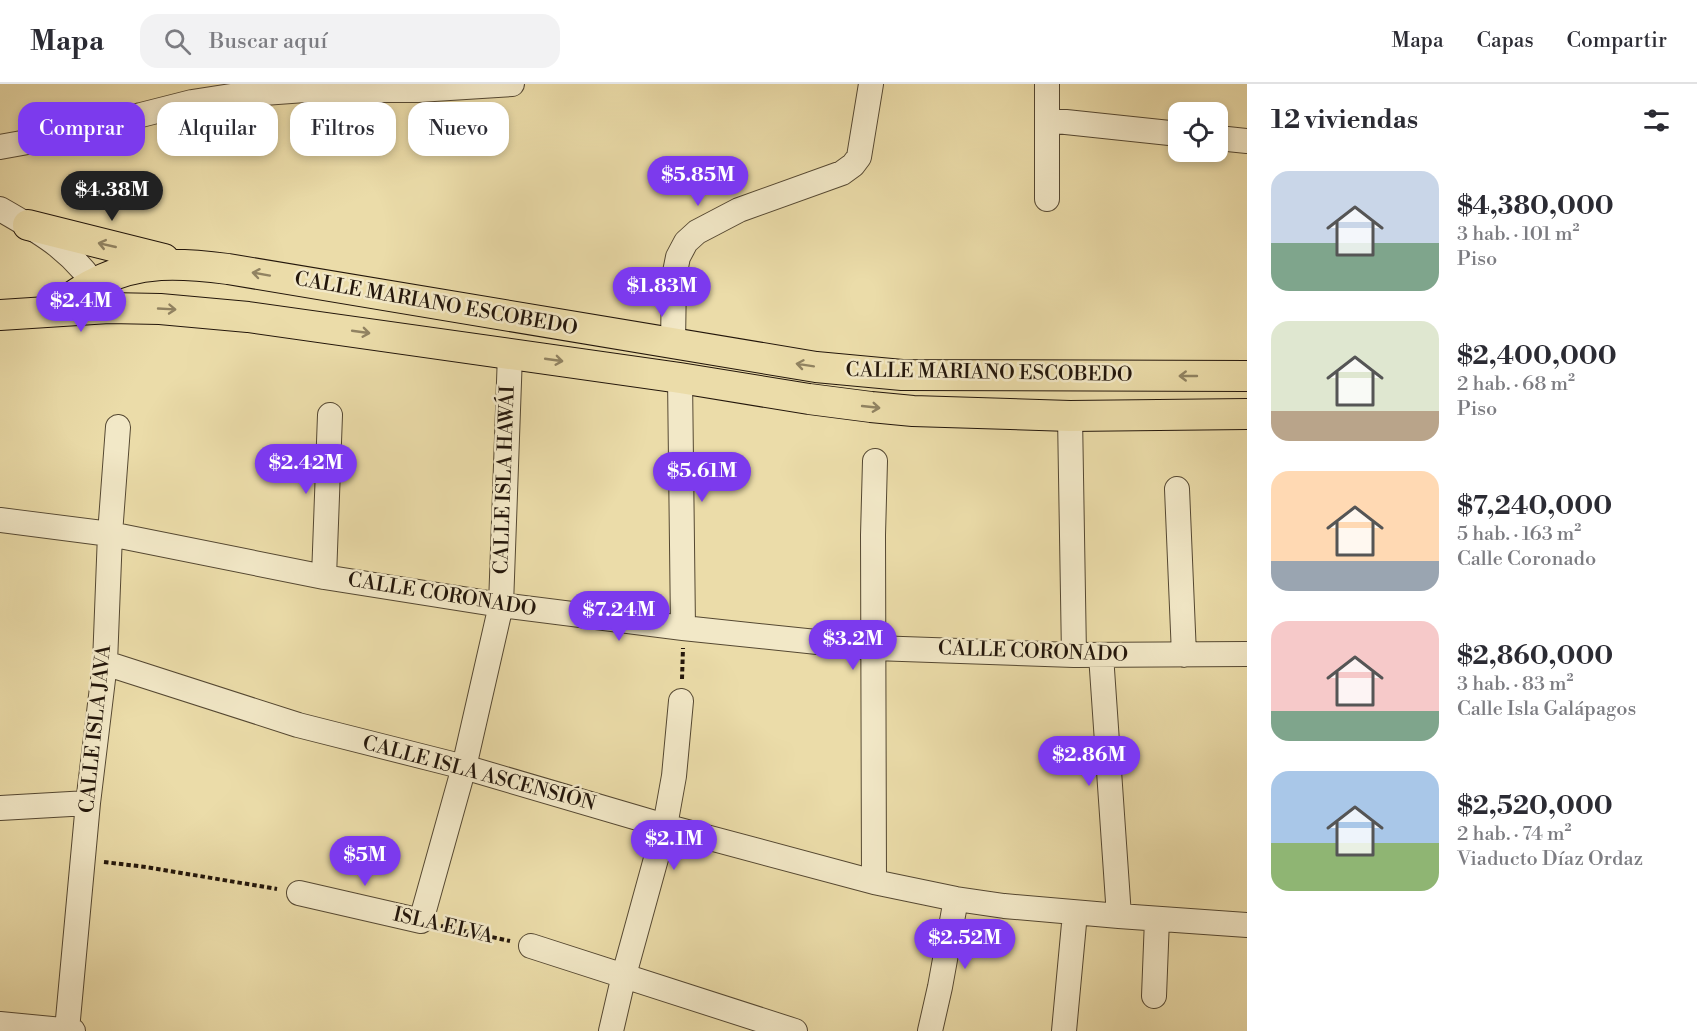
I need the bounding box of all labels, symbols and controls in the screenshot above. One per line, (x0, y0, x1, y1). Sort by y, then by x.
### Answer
search box (140, 14, 560, 68)
text: Mapa (30, 24, 104, 59)
icon: search (161, 25, 194, 58)
text: Buscar aquí (209, 28, 328, 55)
text: Mapa (1392, 28, 1444, 54)
text: Capas (1477, 28, 1534, 54)
text: Compartir (1567, 28, 1667, 54)
chip: Comprar (18, 102, 145, 156)
chip: Alquilar (157, 102, 278, 156)
chip: Filtros (290, 102, 396, 156)
chip: Nuevo (408, 102, 509, 156)
map controls (1168, 102, 1228, 162)
button: locate (1168, 102, 1228, 162)
text: 12 viviendas (1271, 104, 1418, 136)
icon: filters (1640, 104, 1673, 137)
pin: $5.85M (649, 156, 747, 207)
text: $5.85M (661, 163, 735, 188)
pin: $4.38M (63, 171, 161, 222)
text: $4.38M (75, 178, 149, 203)
text: $4,380,000 (1457, 190, 1614, 222)
icon: home (1319, 195, 1391, 267)
text: 3 hab. · 101 m² (1457, 222, 1580, 247)
one-way arrow (97, 239, 116, 251)
text: Piso (1457, 247, 1497, 272)
street label: CALLE MARIANO ESCOBEDO (292, 267, 580, 341)
pin: $1.83M (613, 267, 711, 318)
one-way arrow (251, 269, 271, 280)
text: $1.83M (627, 274, 697, 299)
pin: $2.4M (39, 282, 123, 333)
text: $2.4M (50, 289, 112, 314)
one-way arrow (157, 304, 177, 315)
one-way arrow (350, 327, 370, 338)
text: $2,400,000 (1457, 340, 1617, 372)
icon: home (1319, 345, 1391, 417)
one-way arrow (544, 354, 563, 365)
street label: CALLE MARIANO ESCOBEDO (845, 358, 1133, 388)
one-way arrow (796, 360, 815, 371)
one-way arrow (1179, 370, 1199, 382)
text: 2 hab. · 68 m² (1457, 372, 1575, 397)
street label: CALLE ISLA HAWÁI (488, 385, 521, 575)
text: Piso (1457, 397, 1497, 422)
one-way arrow (861, 402, 881, 413)
pin: $2.42M (257, 444, 355, 495)
text: $2.42M (269, 451, 343, 476)
pin: $5.61M (653, 452, 751, 503)
text: $5.61M (667, 459, 737, 484)
text: $7,240,000 (1457, 490, 1612, 522)
icon: home (1319, 495, 1391, 567)
text: 5 hab. · 163 m² (1457, 522, 1581, 547)
text: Calle Coronado (1457, 547, 1596, 572)
street label: CALLE CORONADO (346, 568, 538, 622)
pin: $7.24M (570, 591, 668, 642)
text: $7.24M (583, 598, 655, 623)
pin: $3.2M (811, 620, 895, 671)
text: $3.2M (823, 627, 883, 652)
street label: CALLE CORONADO (937, 636, 1129, 668)
text: $2,860,000 (1457, 640, 1613, 672)
street label: CALLE ISLA JAVA (75, 642, 117, 814)
icon: home (1319, 645, 1391, 717)
text: 3 hab. · 83 m² (1457, 672, 1574, 697)
text: Calle Isla Galápagos (1457, 697, 1636, 722)
street label: CALLE ISLA ASCENSIÓN (360, 730, 599, 817)
pin: $2.86M (1040, 736, 1138, 787)
text: $2.86M (1052, 743, 1126, 768)
text: $2,520,000 (1457, 790, 1613, 822)
icon: home (1319, 795, 1391, 867)
pin: $2.1M (632, 820, 716, 871)
text: 2 hab. · 74 m² (1457, 822, 1572, 847)
text: $2.1M (645, 827, 703, 852)
pin: $5M (336, 836, 394, 887)
text: $5M (344, 843, 386, 868)
text: Viaducto Díaz Ordaz (1457, 847, 1643, 872)
street label: ISLA ELVA (391, 902, 497, 950)
pin: $2.52M (916, 919, 1014, 970)
text: $2.52M (928, 926, 1002, 951)

